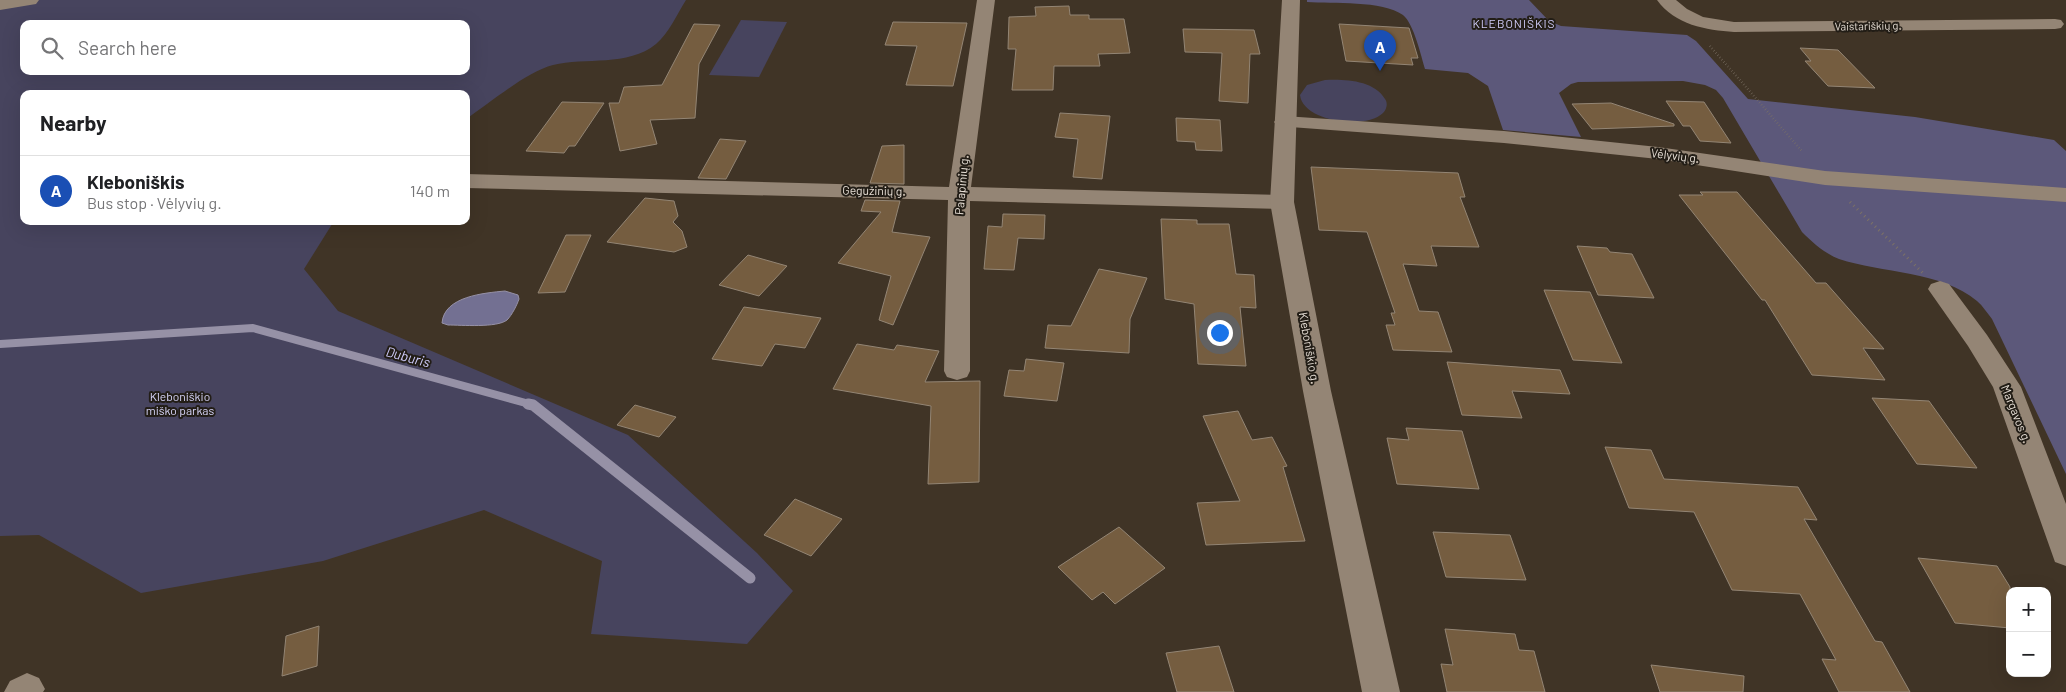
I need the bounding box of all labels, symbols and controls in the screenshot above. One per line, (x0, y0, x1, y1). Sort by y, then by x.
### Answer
district label: KLEBONIŠKIS (1472, 16, 1556, 30)
street label: Vaistariškių g. (1834, 18, 1902, 33)
search box (20, 20, 470, 75)
pin: A (1364, 30, 1396, 71)
icon: search (38, 34, 66, 62)
text: Search here (78, 36, 177, 59)
text: Nearby (40, 110, 106, 135)
street label: Vėlyvių g. (1650, 145, 1700, 165)
street label: Palapinių g. (951, 154, 971, 215)
text: Kleboniškis (87, 170, 185, 193)
text: A (51, 181, 61, 200)
text: 140 m (410, 181, 450, 200)
street label: Gegužinių g. (842, 182, 906, 198)
text: Bus stop · Vėlyvių g. (87, 193, 222, 212)
street label: Kleboniškio g. (1297, 311, 1323, 385)
your location (1207, 320, 1233, 346)
water label: Duburis (384, 342, 433, 371)
street label: Margavos g. (1999, 383, 2035, 445)
park label: Kleboniškio miško parkas (146, 389, 214, 417)
map controls (2006, 587, 2051, 677)
button: + (2006, 587, 2051, 632)
button: − (2006, 632, 2051, 677)

